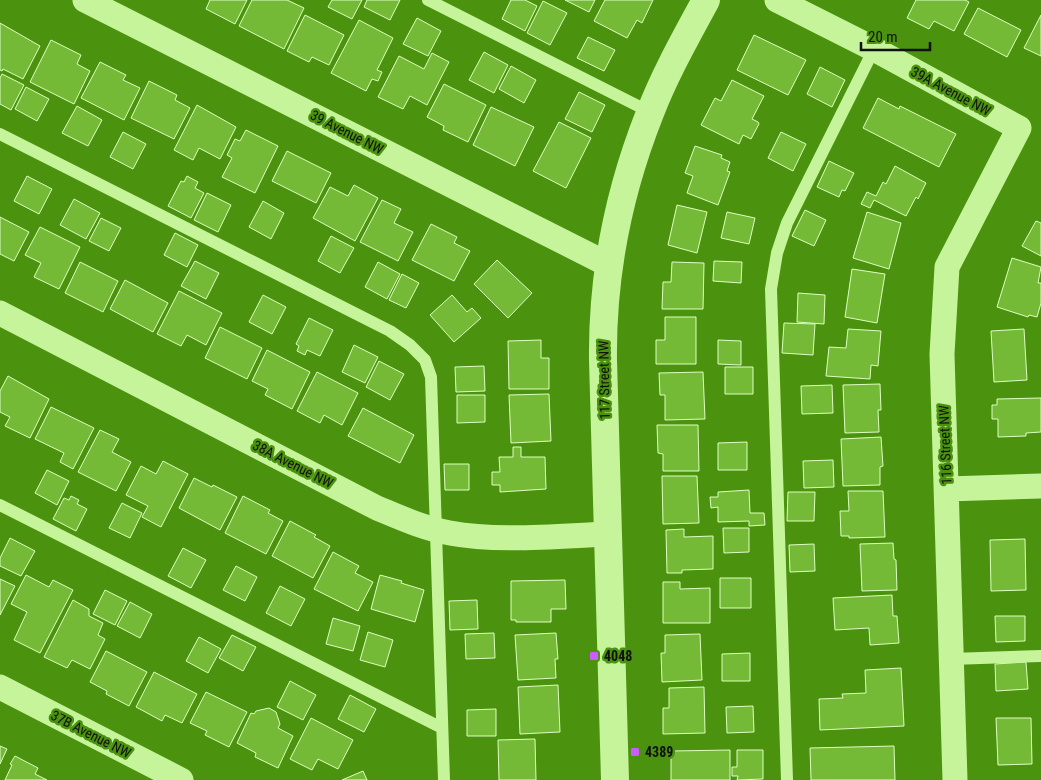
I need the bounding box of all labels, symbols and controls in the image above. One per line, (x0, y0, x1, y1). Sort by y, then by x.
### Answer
scale bar (861, 20, 930, 52)
text: 20 m (868, 28, 898, 46)
street label: 39A Avenue NW (908, 63, 994, 119)
street label: 39 Avenue NW (308, 107, 387, 157)
street label: 117 Street NW (595, 340, 613, 420)
street label: 116 Street NW (936, 405, 954, 485)
street label: 38A Avenue NW (250, 437, 336, 491)
place label: 4048 (604, 648, 632, 664)
marker: 4048 (588, 650, 600, 662)
street label: 37B Avenue NW (48, 707, 134, 761)
place label: 4389 (645, 744, 673, 760)
marker: 4389 (629, 746, 641, 758)

